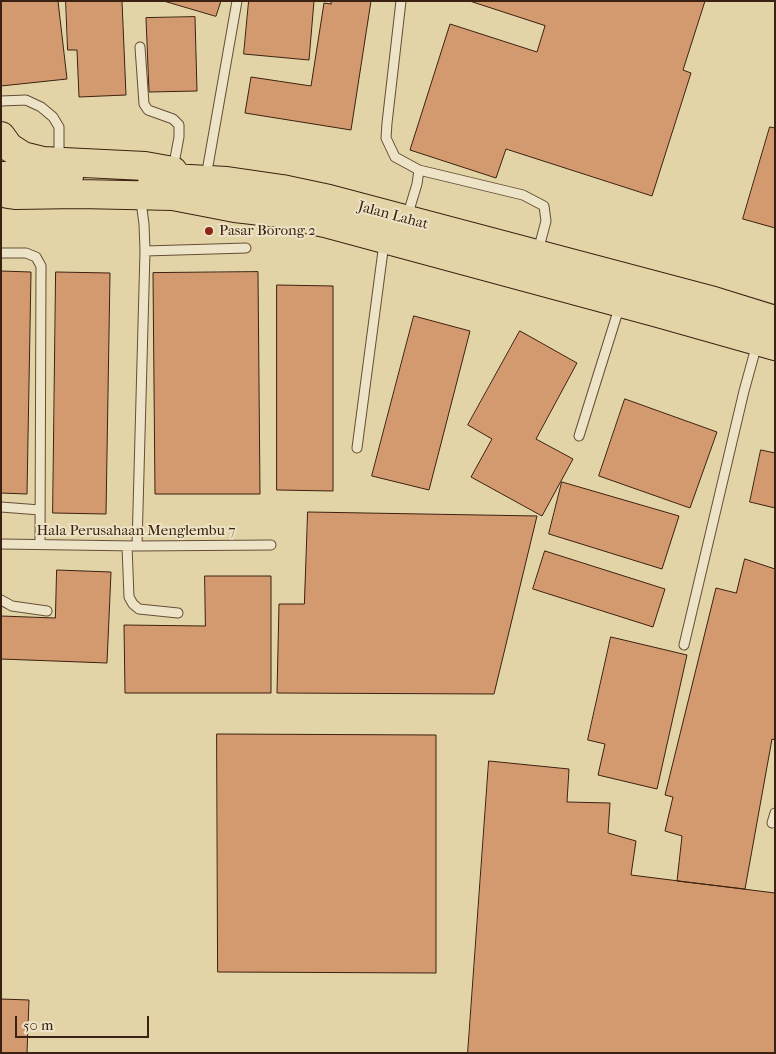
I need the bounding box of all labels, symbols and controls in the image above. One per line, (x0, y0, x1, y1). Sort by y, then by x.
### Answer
street label: Jalan Lahat (356, 198, 430, 234)
place label: Pasar Borong 2 (219, 222, 316, 240)
marker: Pasar Borong 2 (203, 225, 215, 237)
street label: Hala Perusahaan Menglembu 7 (36, 522, 236, 540)
scale bar (18, 1006, 151, 1038)
text: 50 m (23, 1016, 53, 1034)

